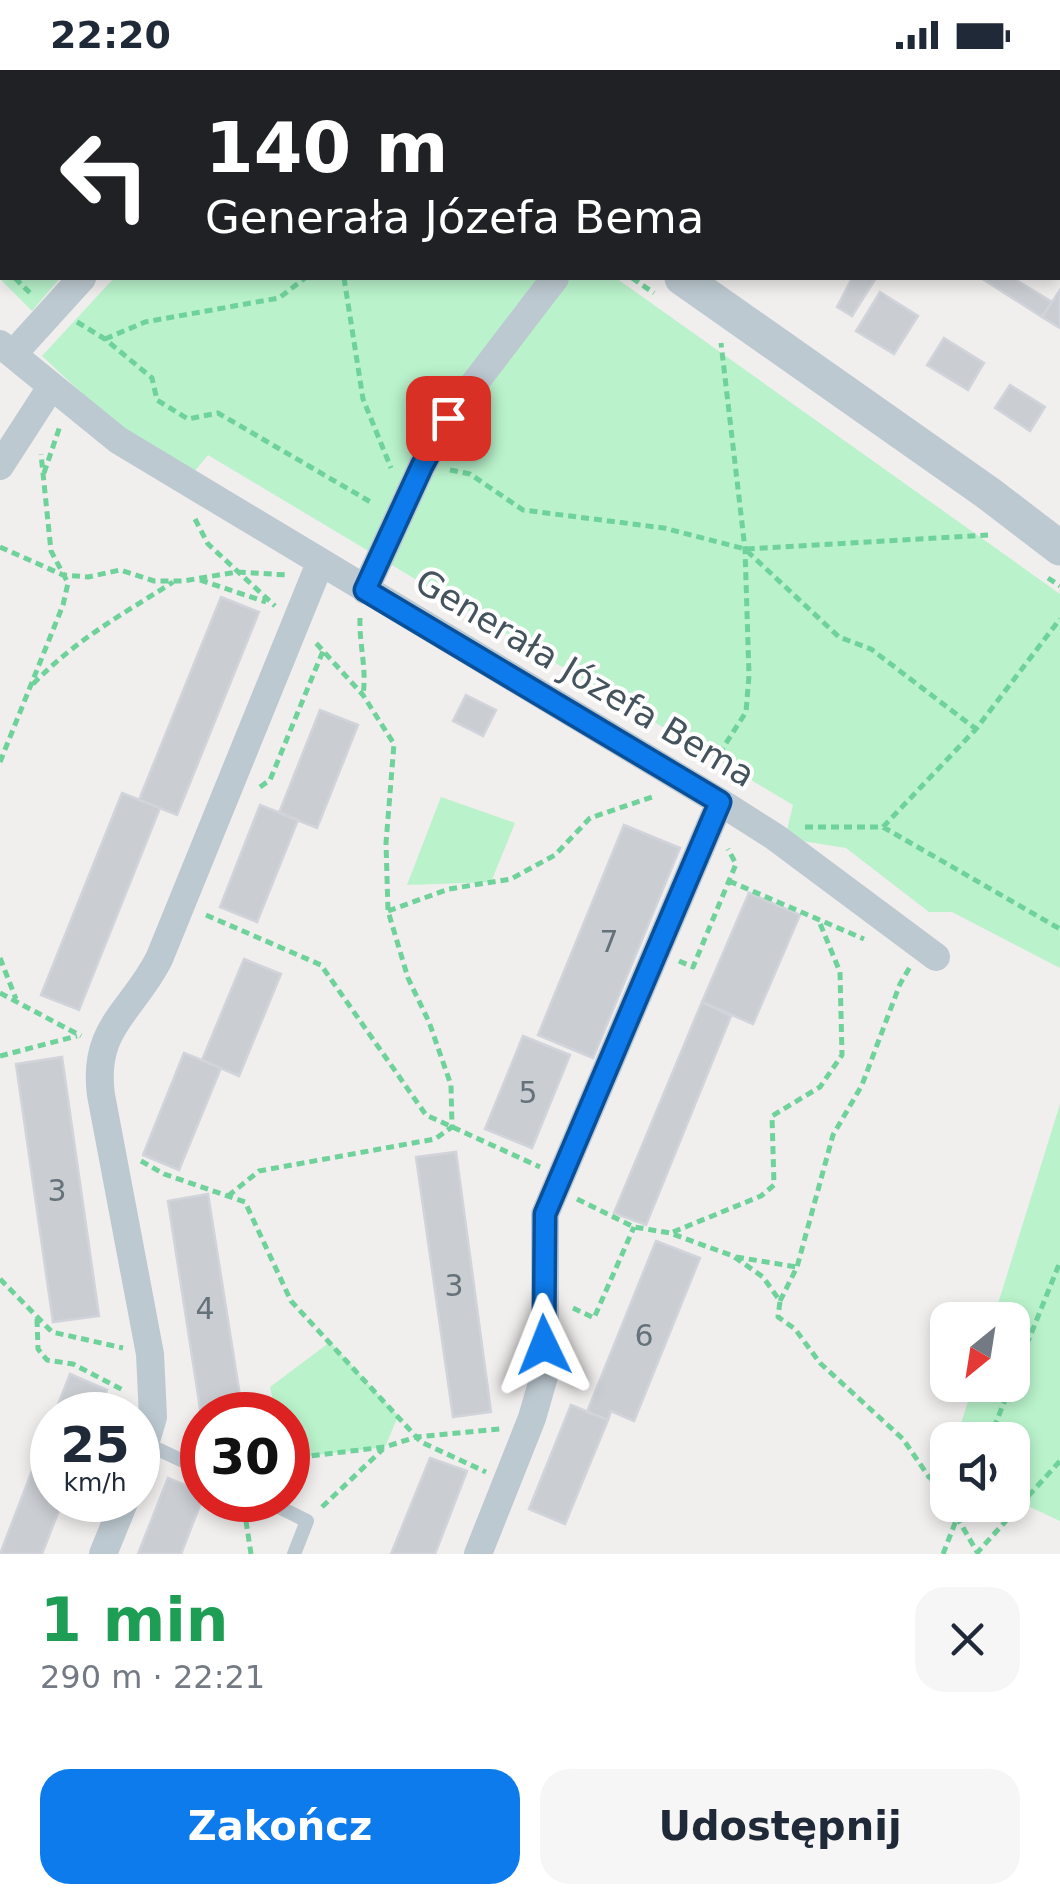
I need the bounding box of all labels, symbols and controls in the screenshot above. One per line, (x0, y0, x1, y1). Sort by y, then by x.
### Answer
text: 22:20 (50, 13, 171, 57)
text: 140 m (205, 107, 448, 189)
icon: left (40, 110, 170, 240)
text: Generała Józefa Bema (205, 191, 704, 244)
pin (406, 376, 491, 461)
icon: arrive (421, 391, 476, 446)
street label: Generała Józefa Bema (408, 561, 762, 795)
house number: 7 (599, 924, 619, 959)
house number: 5 (518, 1075, 538, 1110)
house number: 3 (47, 1173, 67, 1208)
house number: 3 (444, 1268, 464, 1303)
house number: 4 (195, 1291, 215, 1326)
position arrow (492, 1293, 596, 1397)
north arrow (930, 1302, 1030, 1402)
map controls (930, 1302, 1030, 1522)
house number: 6 (634, 1318, 654, 1353)
speed limit sign: 30 (180, 1392, 310, 1522)
text: 25 (60, 1416, 130, 1474)
button: sound (930, 1422, 1030, 1522)
text: km/h (63, 1468, 127, 1497)
text: 1 min (40, 1585, 228, 1655)
button: close (915, 1587, 1020, 1692)
text: 290 m · 22:21 (40, 1658, 265, 1696)
button: Zakończ (40, 1769, 520, 1884)
button: Udostępnij (540, 1769, 1020, 1884)

